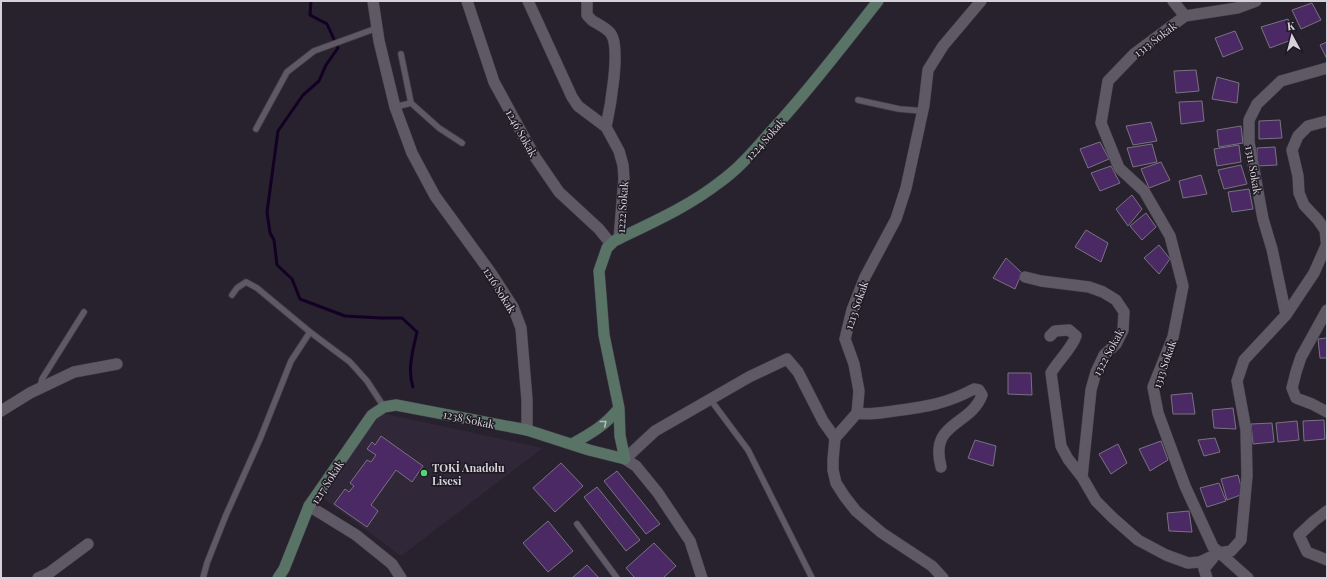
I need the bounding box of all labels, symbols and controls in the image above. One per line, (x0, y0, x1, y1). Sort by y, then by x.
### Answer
north arrow (1272, 16, 1312, 56)
street label: 1313 Sokak (1131, 18, 1179, 60)
text: K (1286, 18, 1296, 34)
street label: 1246 Sokak (503, 106, 541, 160)
street label: 1224 Sokak (742, 115, 788, 163)
street label: 1311 Sokak (1242, 145, 1266, 195)
street label: 1222 Sokak (613, 181, 631, 233)
street label: 1216 Sokak (480, 264, 520, 316)
street label: 1213 Sokak (841, 279, 871, 331)
street label: 1322 Sokak (1089, 326, 1127, 378)
street label: 1313 Sokak (1149, 338, 1179, 390)
street label: 1238 Sokak (442, 406, 496, 432)
one-way arrow (600, 421, 607, 428)
street label: 1217 Sokak (307, 457, 347, 507)
place label: TOKİ Anadolu Lisesi (432, 460, 505, 488)
marker: TOKİ Anadolu Lisesi (419, 468, 429, 478)

